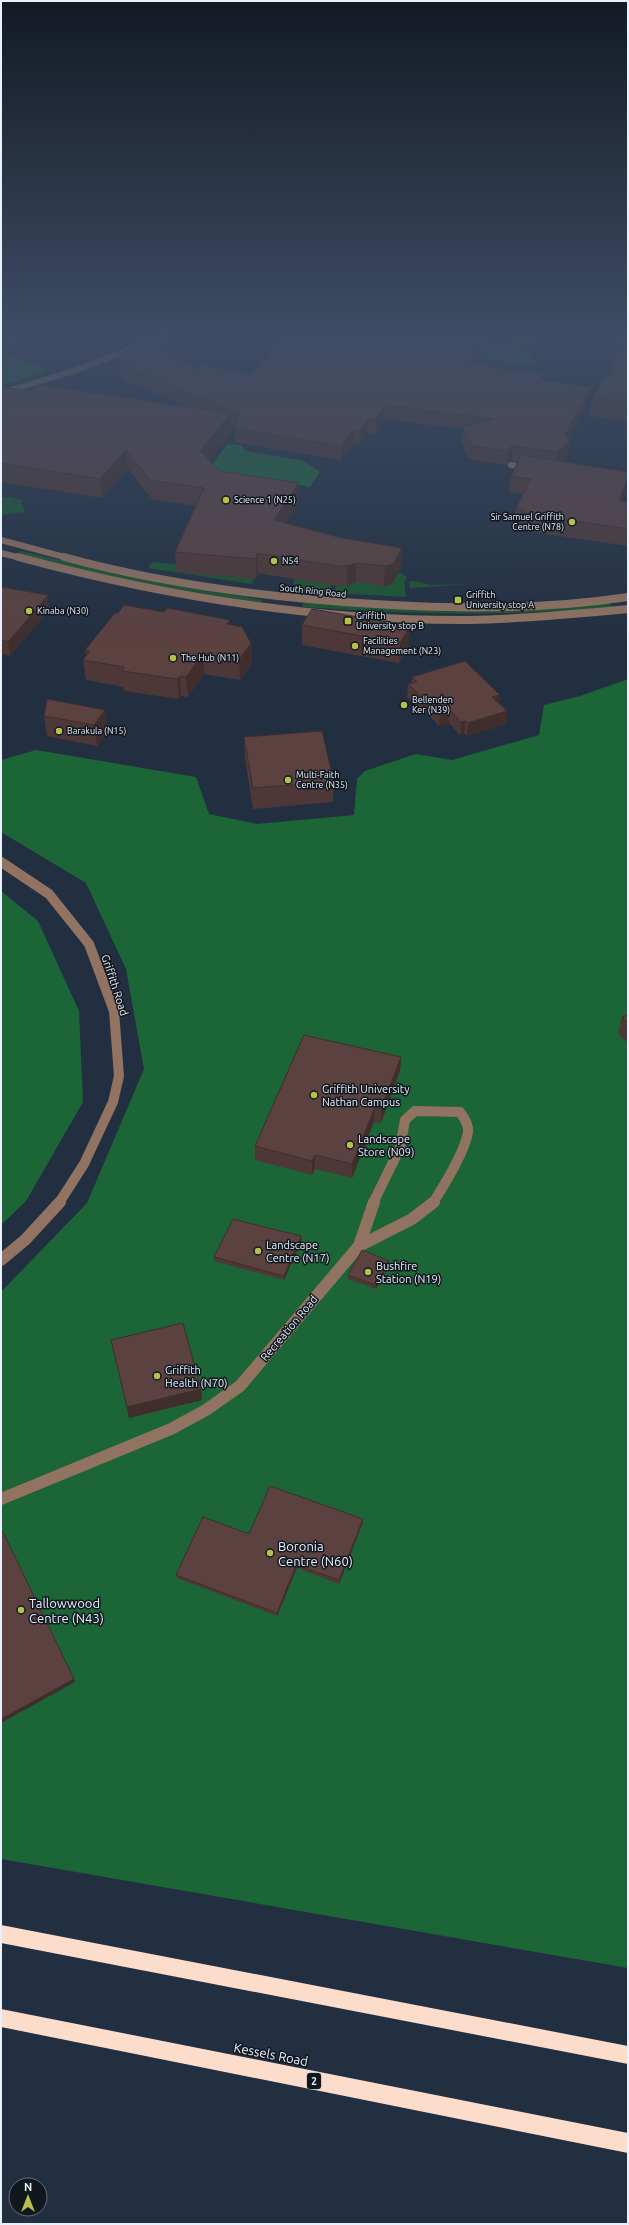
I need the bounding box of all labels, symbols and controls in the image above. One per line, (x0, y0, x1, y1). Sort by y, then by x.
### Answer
marker: Science 1 (N25) (221, 495, 231, 505)
place label: Science 1 (N25) (234, 495, 296, 505)
place label: Sir Samuel Griffith Centre (N78) (491, 512, 564, 532)
marker: Sir Samuel Griffith Centre (N78) (567, 517, 577, 527)
marker: N54 (269, 556, 279, 566)
place label: N54 (282, 556, 299, 566)
street label: South Ring Road (279, 583, 347, 599)
place label: Griffith University stop A (466, 590, 534, 610)
marker: Griffith University stop A (453, 595, 463, 605)
marker: Kinaba (N30) (24, 606, 34, 616)
place label: Kinaba (N30) (37, 606, 89, 616)
place label: Griffith University stop B (356, 611, 424, 631)
marker: Griffith University stop B (343, 616, 353, 626)
place label: Facilities Management (N23) (363, 636, 441, 656)
marker: Facilities Management (N23) (350, 641, 360, 651)
marker: The Hub (N11) (168, 653, 178, 663)
place label: The Hub (N11) (181, 653, 239, 663)
place label: Bellenden Ker (N39) (412, 695, 453, 715)
marker: Bellenden Ker (N39) (399, 700, 409, 710)
marker: Barakula (N15) (54, 726, 64, 736)
place label: Barakula (N15) (67, 726, 127, 736)
place label: Multi-Faith Centre (N35) (296, 770, 348, 790)
marker: Multi-Faith Centre (N35) (283, 775, 293, 785)
street label: Griffith Road (99, 953, 131, 1017)
place label: Griffith University Nathan Campus (322, 1083, 410, 1108)
marker: Griffith University Nathan Campus (309, 1090, 319, 1100)
place label: Landscape Store (N09) (358, 1133, 414, 1159)
marker: Landscape Store (N09) (345, 1140, 355, 1150)
place label: Landscape Centre (N17) (266, 1239, 329, 1265)
marker: Landscape Centre (N17) (253, 1246, 263, 1256)
place label: Bushfire Station (N19) (376, 1260, 441, 1286)
marker: Bushfire Station (N19) (363, 1267, 373, 1277)
street label: Recreation Road (258, 1293, 320, 1363)
place label: Griffith Health (N70) (165, 1364, 228, 1390)
marker: Griffith Health (N70) (152, 1371, 162, 1381)
place label: Boronia Centre (N60) (278, 1539, 353, 1569)
marker: Boronia Centre (N60) (265, 1548, 275, 1558)
place label: Tallowwood Centre (N43) (29, 1596, 104, 1626)
marker: Tallowwood Centre (N43) (16, 1605, 26, 1615)
street label: Kessels Road (233, 2040, 309, 2068)
road number: 2 (307, 2073, 321, 2089)
north arrow (8, 2177, 48, 2217)
text: N (24, 2181, 32, 2193)

